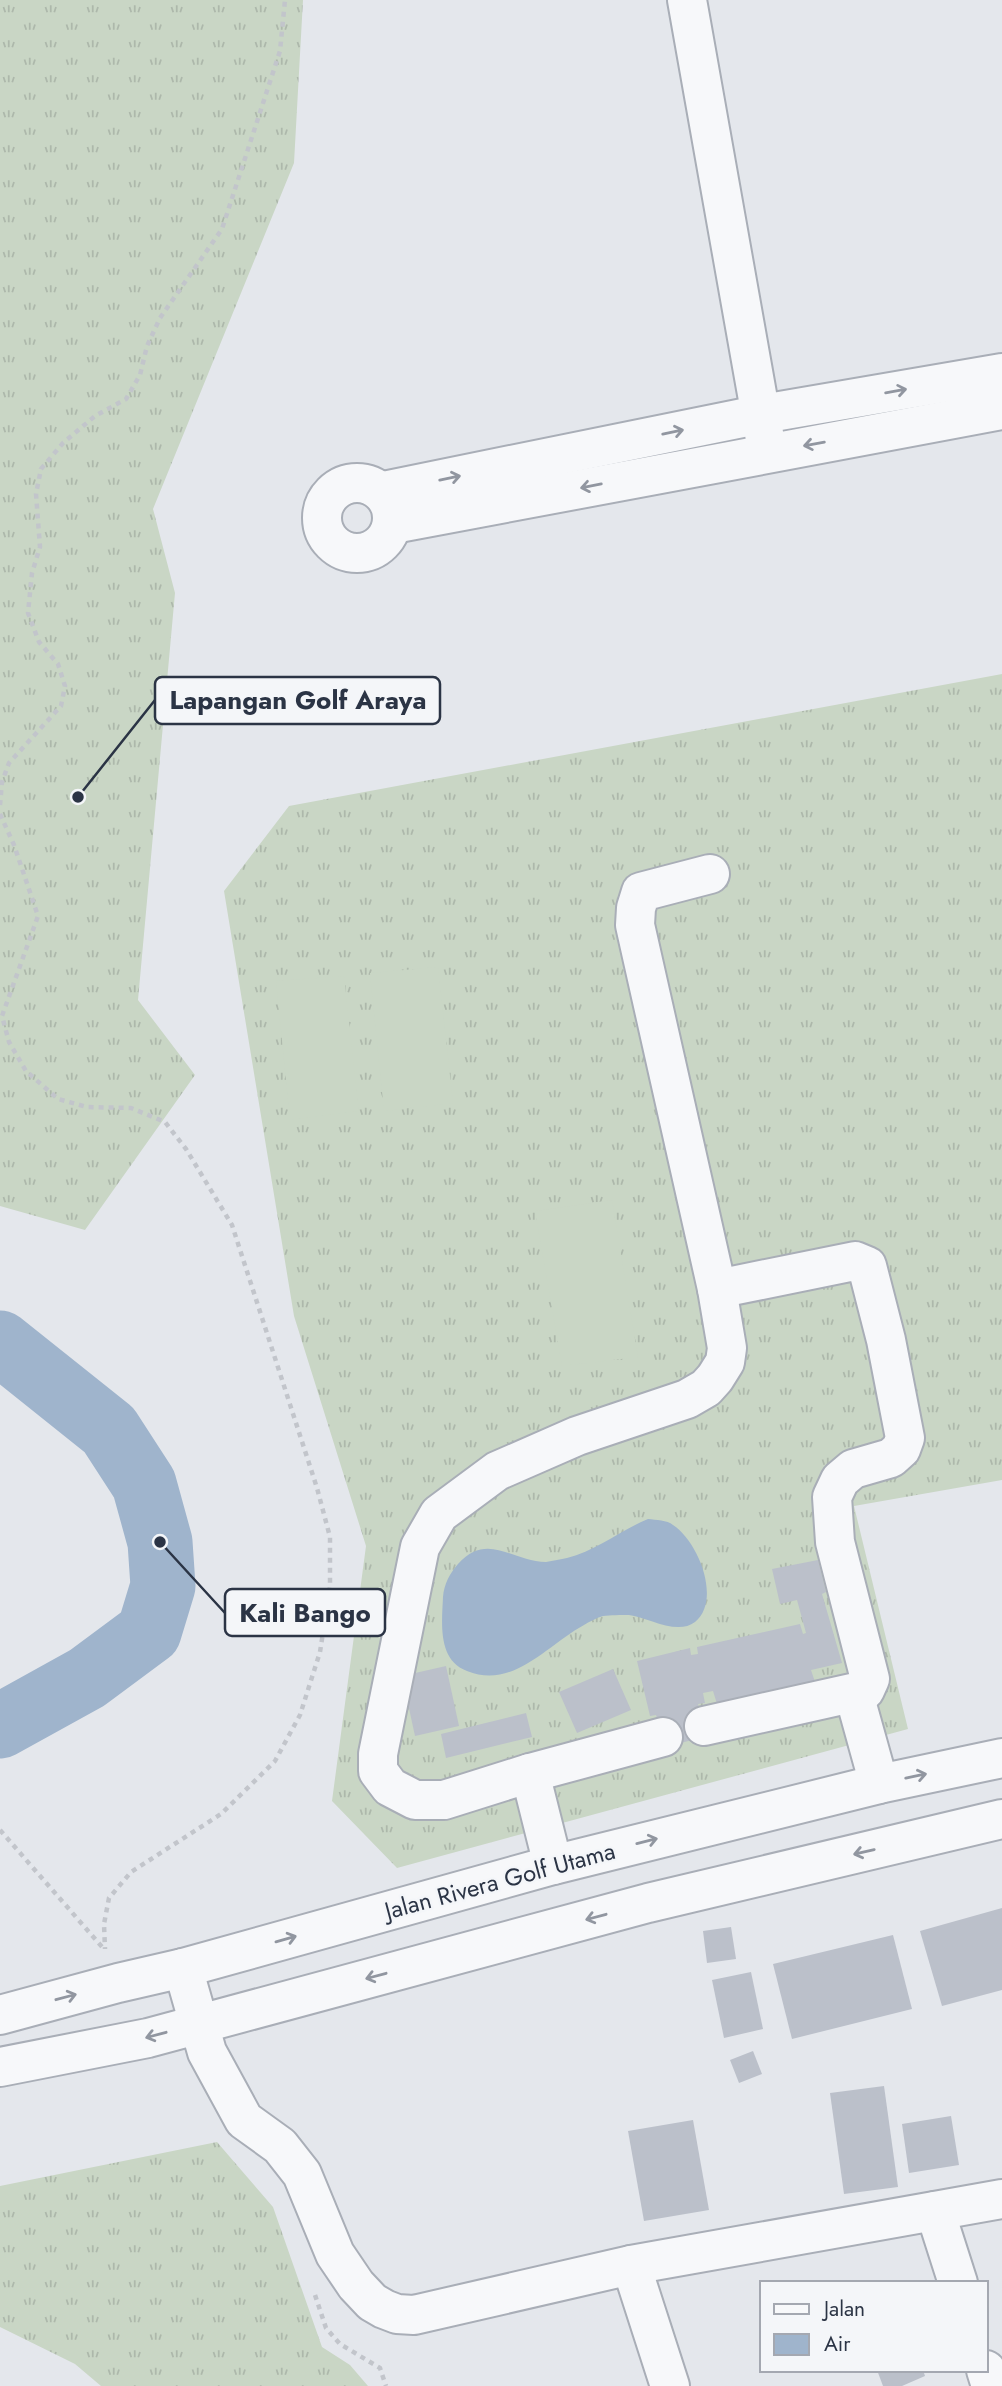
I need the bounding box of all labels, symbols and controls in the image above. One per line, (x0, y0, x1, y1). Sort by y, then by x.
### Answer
one-way arrow (884, 384, 907, 397)
one-way arrow (661, 425, 684, 439)
one-way arrow (803, 438, 826, 452)
one-way arrow (438, 470, 461, 484)
one-way arrow (580, 480, 603, 494)
callout: Lapangan Golf Araya (155, 677, 440, 724)
text: Lapangan Golf Araya (170, 681, 426, 719)
callout: Kali Bango (225, 1589, 385, 1636)
text: Kali Bango (239, 1594, 371, 1632)
one-way arrow (904, 1769, 927, 1783)
street label: Jalan Rivera Golf Utama (378, 1833, 619, 1929)
one-way arrow (635, 1834, 658, 1847)
one-way arrow (853, 1845, 876, 1859)
one-way arrow (585, 1911, 607, 1924)
one-way arrow (275, 1932, 297, 1945)
one-way arrow (365, 1971, 387, 1984)
one-way arrow (54, 1990, 77, 2003)
one-way arrow (145, 2030, 167, 2043)
legend (760, 2281, 988, 2372)
text: Jalan (821, 2294, 865, 2324)
text: Air (824, 2329, 851, 2359)

